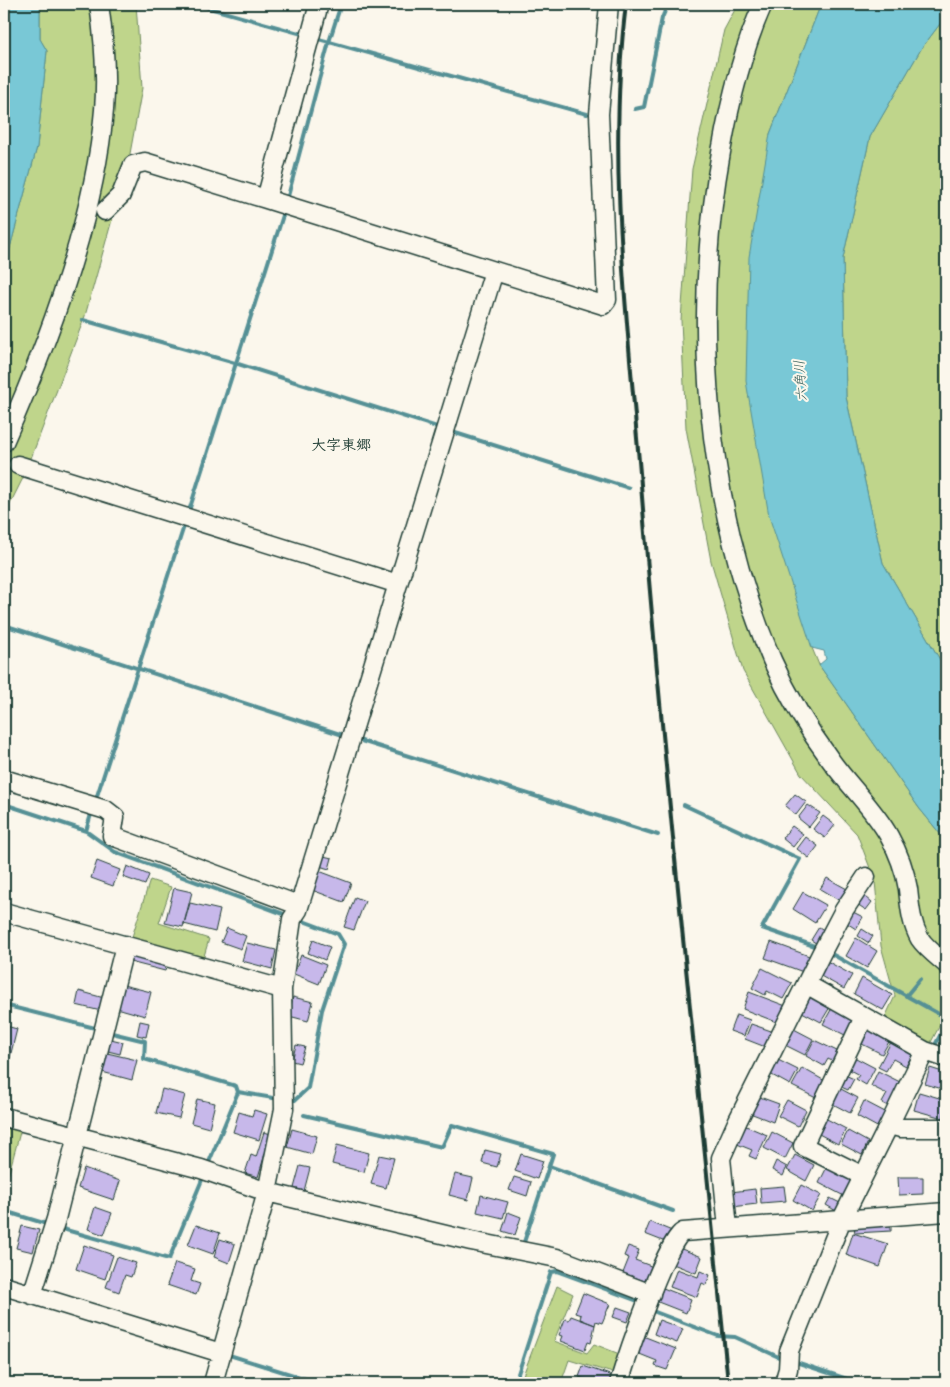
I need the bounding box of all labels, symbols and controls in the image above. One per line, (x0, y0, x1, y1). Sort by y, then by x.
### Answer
water label: 六角川 (790, 359, 810, 403)
district label: 大字東郷 (311, 435, 371, 454)

